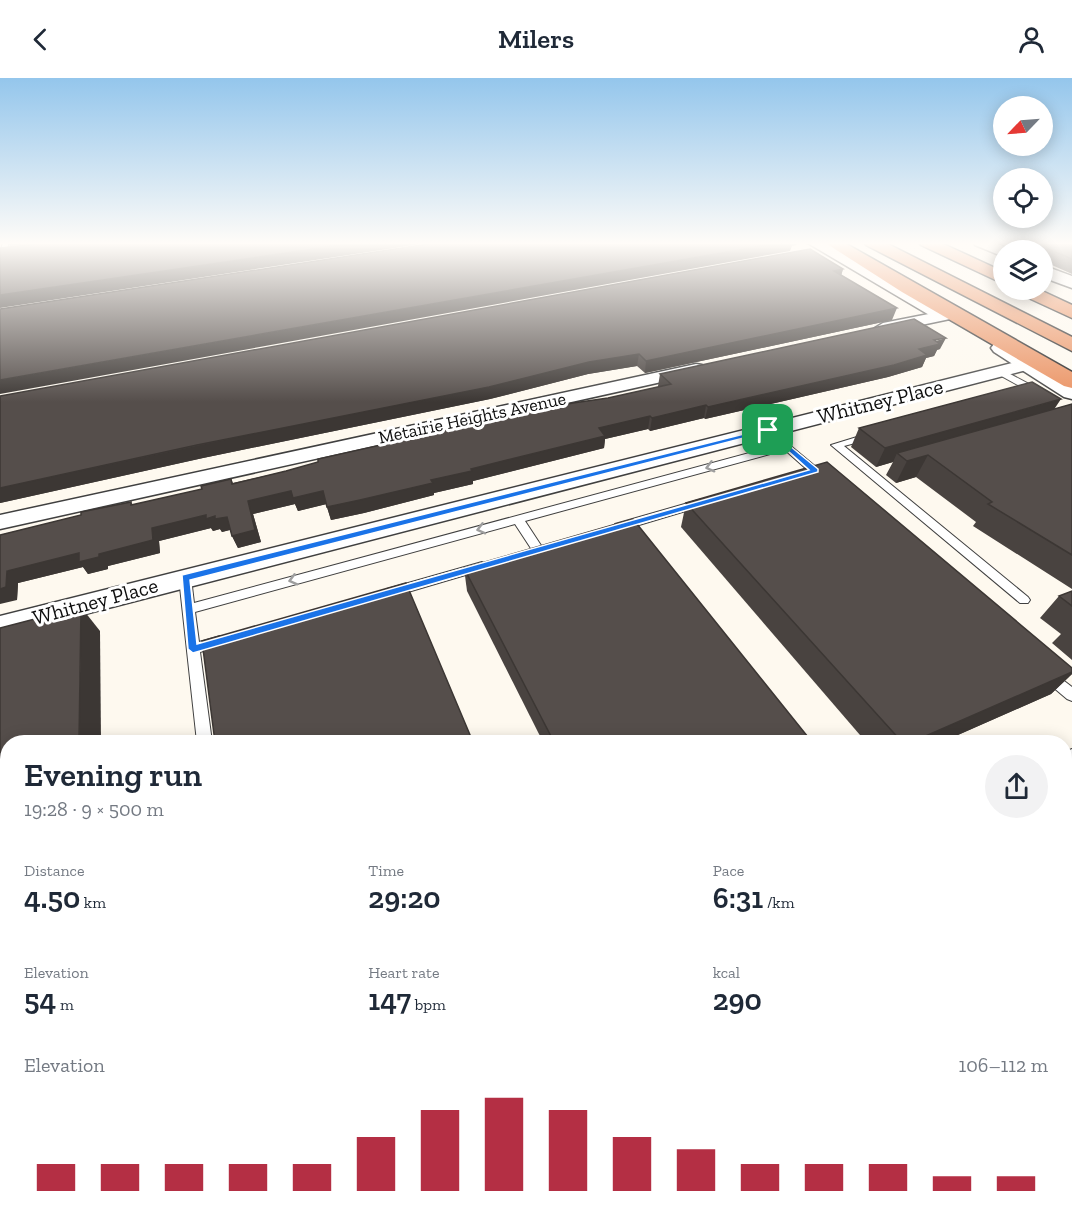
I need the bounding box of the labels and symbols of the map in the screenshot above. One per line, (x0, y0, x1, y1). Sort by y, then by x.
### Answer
north arrow (993, 96, 1053, 156)
street label: Whitney Place (814, 373, 946, 429)
street label: Metairie Heights Avenue (376, 387, 568, 449)
pin (742, 404, 793, 455)
one-way arrow (705, 459, 715, 472)
one-way arrow (476, 522, 487, 534)
street label: Whitney Place (30, 572, 161, 630)
one-way arrow (288, 573, 299, 585)

